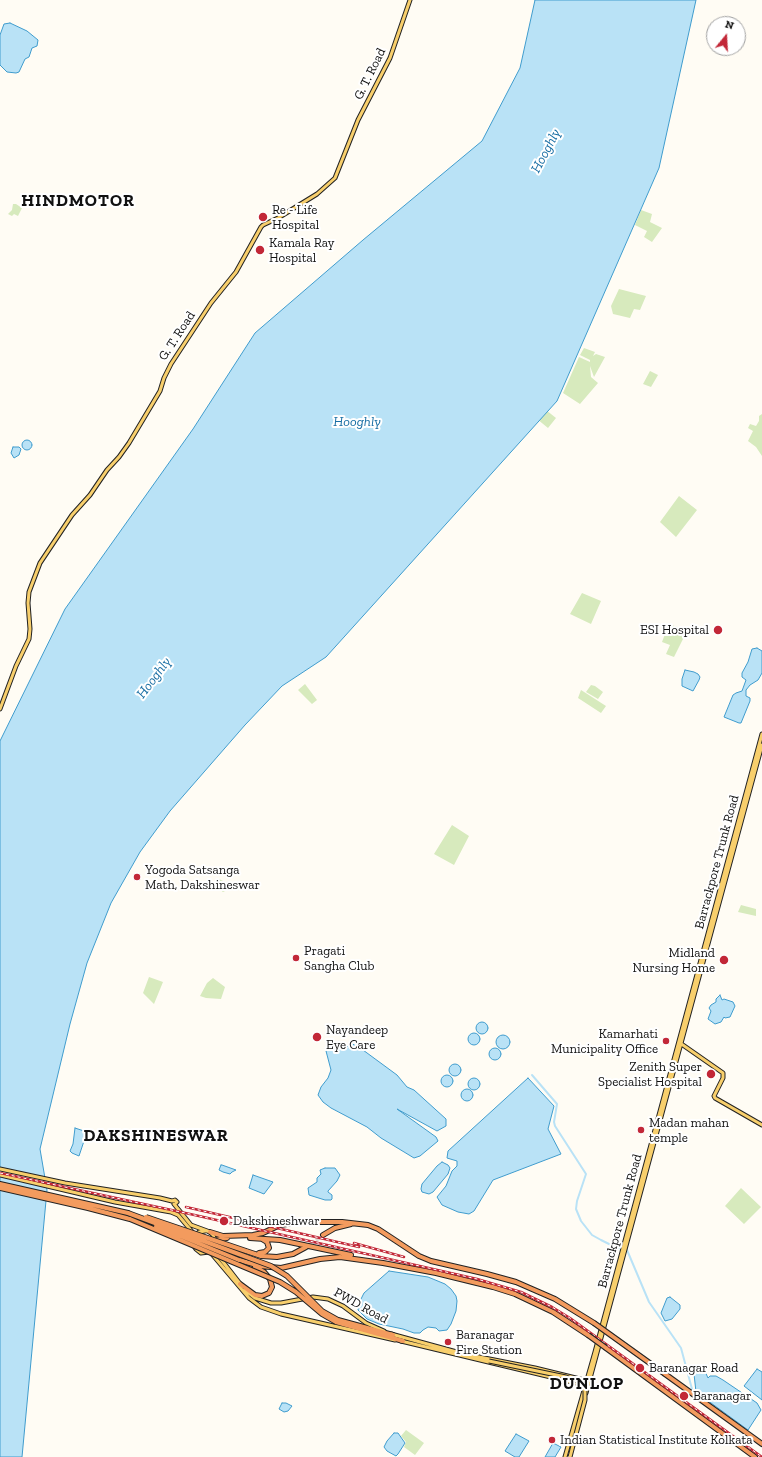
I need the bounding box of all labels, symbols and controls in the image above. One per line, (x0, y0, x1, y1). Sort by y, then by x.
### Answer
north arrow (706, 16, 746, 56)
text: N (724, 18, 736, 33)
street label: G. T. Road (351, 46, 389, 102)
water label: Hooghly (527, 126, 565, 176)
district label: HINDMOTOR (21, 191, 135, 211)
place label: Re - Life Hospital (272, 202, 319, 233)
marker: Re - Life Hospital (257, 211, 269, 223)
place label: Kamala Ray Hospital (269, 235, 334, 266)
marker: Kamala Ray Hospital (254, 244, 266, 256)
street label: G. T. Road (155, 308, 199, 364)
water label: Hooghly (333, 414, 381, 430)
place label: ESI Hospital (640, 622, 709, 638)
marker: ESI Hospital (712, 624, 724, 636)
water label: Hooghly (133, 654, 175, 702)
street label: Barrackpore Trunk Road (692, 793, 742, 931)
place label: Yogoda Satsanga Math, Dakshineswar (145, 862, 260, 893)
marker: Yogoda Satsanga Math, Dakshineswar (132, 872, 142, 882)
place label: Pragati Sangha Club (304, 943, 374, 974)
place label: Midland Nursing Home (633, 945, 715, 976)
marker: Pragati Sangha Club (291, 953, 301, 963)
marker: Midland Nursing Home (718, 954, 730, 966)
place label: Nayandeep Eye Care (326, 1022, 388, 1053)
place label: Kamarhati Municipality Office (551, 1026, 658, 1057)
marker: Nayandeep Eye Care (311, 1031, 323, 1043)
marker: Kamarhati Municipality Office (661, 1036, 671, 1046)
place label: Zenith Super Specialist Hospital (598, 1059, 702, 1090)
marker: Zenith Super Specialist Hospital (705, 1068, 717, 1080)
place label: Madan mahan temple (649, 1115, 729, 1146)
marker: Madan mahan temple (636, 1125, 646, 1135)
district label: DAKSHINESWAR (83, 1126, 229, 1146)
street label: Barrackpore Trunk Road (595, 1152, 645, 1290)
place label: Dakshineshwar (233, 1213, 320, 1229)
marker: Dakshineshwar (218, 1215, 230, 1227)
street label: PWD Road (331, 1285, 391, 1327)
place label: Baranagar Fire Station (456, 1327, 522, 1358)
marker: Baranagar Fire Station (443, 1337, 453, 1347)
place label: Baranagar Road (649, 1360, 738, 1376)
marker: Baranagar Road (634, 1362, 646, 1374)
district label: DUNLOP (550, 1374, 624, 1394)
place label: Baranagar (693, 1388, 751, 1404)
marker: Baranagar (678, 1390, 690, 1402)
place label: Indian Statistical Institute Kolkata (560, 1432, 753, 1448)
marker: Indian Statistical Institute Kolkata (547, 1435, 557, 1445)

